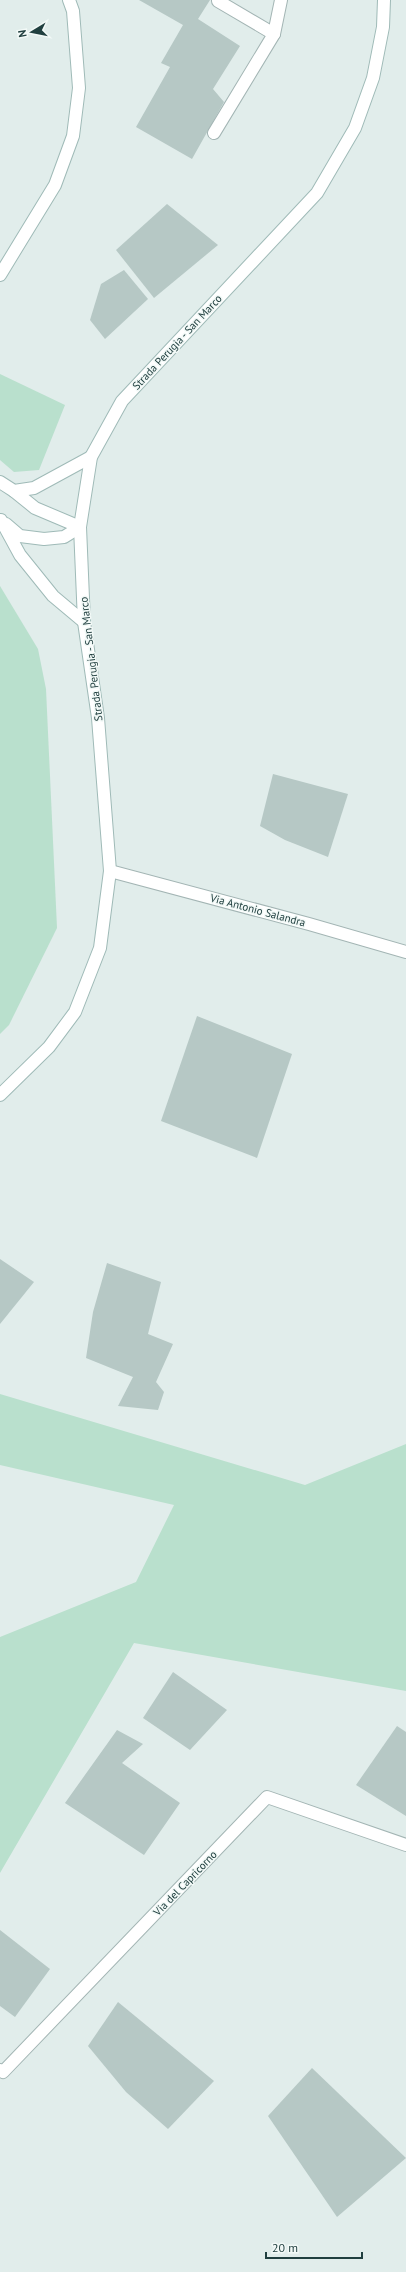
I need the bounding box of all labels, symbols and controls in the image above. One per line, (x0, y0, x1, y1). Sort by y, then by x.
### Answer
north arrow (12, 12, 52, 52)
text: N (15, 29, 30, 39)
street label: Strada Perugia - San Marco (129, 291, 225, 393)
street label: Strada Perugia - San Marco (76, 596, 106, 722)
street label: Via Antonio Salandra (208, 890, 307, 929)
street label: Via del Capricorno (150, 1847, 220, 1919)
scale bar (266, 2234, 362, 2260)
text: 20 m (272, 2240, 298, 2255)

